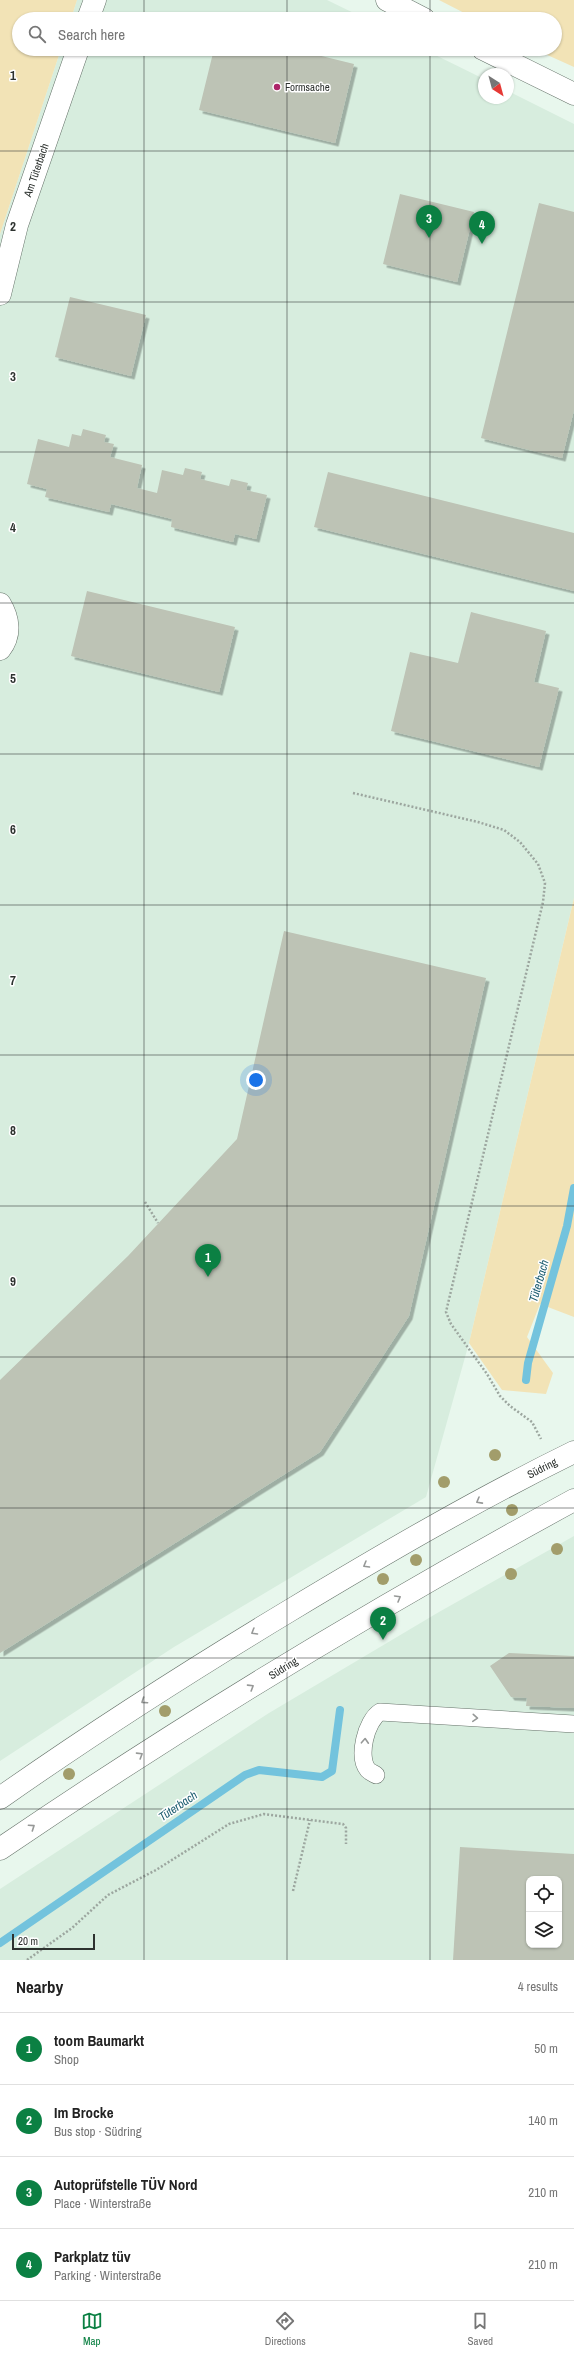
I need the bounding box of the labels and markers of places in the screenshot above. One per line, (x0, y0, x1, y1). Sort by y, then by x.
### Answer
place label: Formsache (285, 80, 330, 94)
marker: Formsache (272, 82, 282, 92)
pin: 3 (416, 205, 442, 238)
pin: 4 (469, 211, 495, 244)
pin: 1 (195, 1244, 221, 1277)
pin: 2 (370, 1607, 396, 1640)

